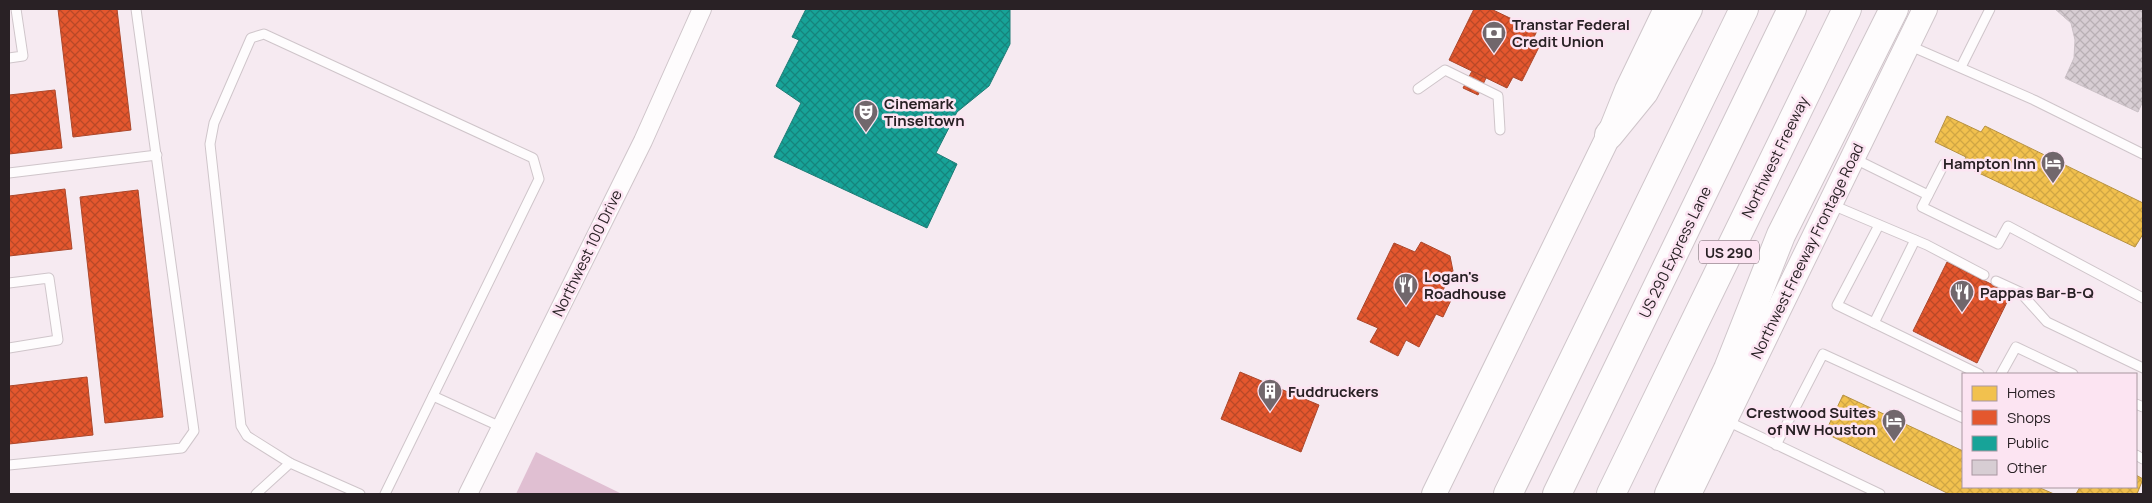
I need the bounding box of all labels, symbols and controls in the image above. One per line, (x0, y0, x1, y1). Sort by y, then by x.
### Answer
place label: Transtar Federal Credit Union (1512, 14, 1630, 52)
bank icon: Transtar Federal Credit Union (1481, 20, 1507, 54)
street label: Northwest Freeway (1736, 92, 1814, 221)
place label: Cinemark Tinseltown (884, 93, 965, 131)
theatre icon: Cinemark Tinseltown (853, 99, 879, 133)
street label: Northwest Freeway Frontage Road (1746, 140, 1868, 362)
hotel icon: Hampton Inn (2040, 150, 2066, 184)
place label: Hampton Inn (1943, 153, 2036, 174)
street label: US 290 Express Lane (1634, 182, 1716, 321)
street label: Northwest 100 Drive (547, 186, 627, 320)
road number: US 290 (1699, 240, 1759, 264)
place label: Logan's Roadhouse (1424, 266, 1506, 304)
restaurant icon: Logan's Roadhouse (1393, 272, 1419, 306)
restaurant icon: Pappas Bar-B-Q (1949, 279, 1975, 313)
place label: Pappas Bar-B-Q (1980, 282, 2094, 303)
legend (1962, 373, 2137, 488)
building icon: Fuddruckers (1257, 378, 1283, 412)
place label: Fuddruckers (1288, 381, 1379, 402)
text: Homes (2007, 382, 2056, 403)
place label: Crestwood Suites of NW Houston (1746, 402, 1876, 440)
text: Shops (2007, 407, 2051, 428)
hotel icon: Crestwood Suites of NW Houston (1881, 408, 1907, 442)
text: Public (2007, 432, 2049, 453)
text: Other (2007, 457, 2048, 478)

